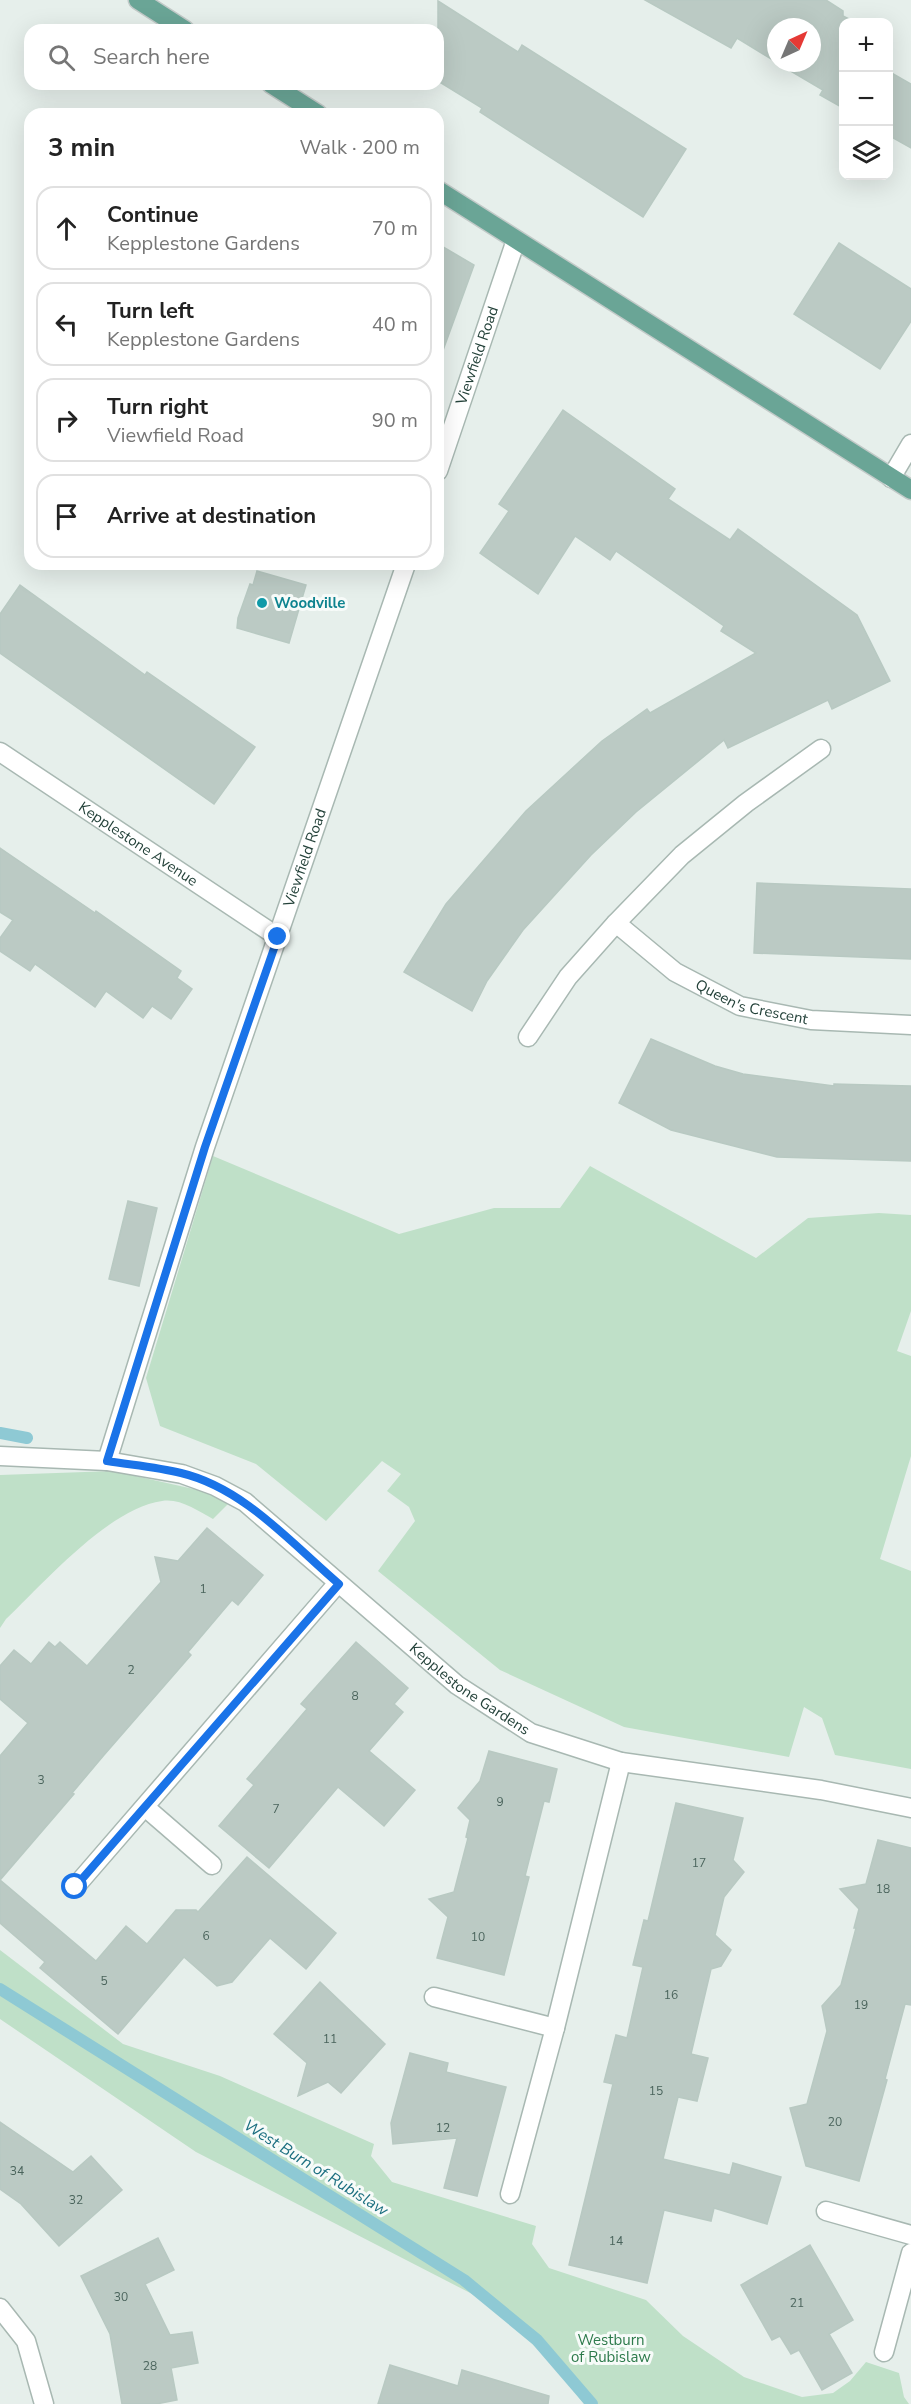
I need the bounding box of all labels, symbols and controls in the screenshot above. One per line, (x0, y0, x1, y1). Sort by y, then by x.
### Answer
north arrow (767, 18, 821, 72)
map controls (839, 18, 893, 180)
button: + (839, 18, 893, 72)
search box (24, 24, 444, 90)
icon: search (45, 41, 78, 74)
text: Search here (93, 42, 210, 72)
button: − (839, 72, 893, 126)
button: layers (839, 126, 893, 180)
text: 3 min (48, 130, 115, 165)
text: Walk · 200 m (300, 134, 420, 161)
text: Continue (107, 200, 198, 230)
icon: ahead (50, 212, 83, 245)
text: 70 m (372, 215, 418, 242)
text: Kepplestone Gardens (107, 230, 300, 257)
text: Turn left (107, 296, 194, 326)
street label: Viewfield Road (451, 304, 503, 408)
icon: left (50, 308, 83, 341)
text: 40 m (372, 311, 418, 338)
text: Kepplestone Gardens (107, 326, 300, 353)
text: Turn right (107, 392, 208, 422)
icon: right (50, 404, 83, 437)
text: 90 m (372, 407, 418, 434)
text: Viewfield Road (107, 422, 244, 449)
icon: arrive (50, 500, 83, 533)
text: Arrive at destination (107, 501, 316, 531)
place label: Woodville (274, 593, 345, 613)
marker: Woodville (255, 596, 269, 610)
street label: Kepplestone Avenue (75, 797, 202, 891)
street label: Viewfield Road (278, 806, 331, 911)
route end (264, 923, 290, 949)
street label: Queen's Crescent (692, 974, 810, 1029)
house number: 1 (199, 1581, 207, 1597)
street label: Kepplestone Gardens (405, 1638, 534, 1740)
house number: 2 (127, 1662, 135, 1678)
house number: 8 (351, 1688, 359, 1704)
house number: 3 (37, 1772, 45, 1788)
house number: 9 (496, 1794, 504, 1810)
house number: 7 (272, 1801, 280, 1817)
house number: 17 (692, 1855, 706, 1871)
route start (61, 1873, 87, 1899)
house number: 18 (876, 1881, 890, 1897)
house number: 6 (202, 1928, 210, 1944)
house number: 10 (471, 1929, 485, 1945)
house number: 5 (100, 1973, 108, 1989)
house number: 16 (664, 1987, 678, 2003)
house number: 19 (854, 1997, 868, 2013)
house number: 11 (323, 2031, 337, 2047)
house number: 15 (649, 2083, 663, 2099)
house number: 20 (828, 2114, 842, 2130)
water label: West Burn of Rubislaw (240, 2115, 393, 2222)
house number: 12 (436, 2120, 450, 2136)
house number: 34 (10, 2163, 24, 2179)
house number: 32 (69, 2192, 83, 2208)
house number: 14 (609, 2233, 623, 2249)
house number: 30 (114, 2289, 128, 2305)
house number: 21 (790, 2295, 804, 2311)
park label: Westburn of Rubislaw (571, 2330, 651, 2367)
house number: 28 (143, 2358, 157, 2374)

